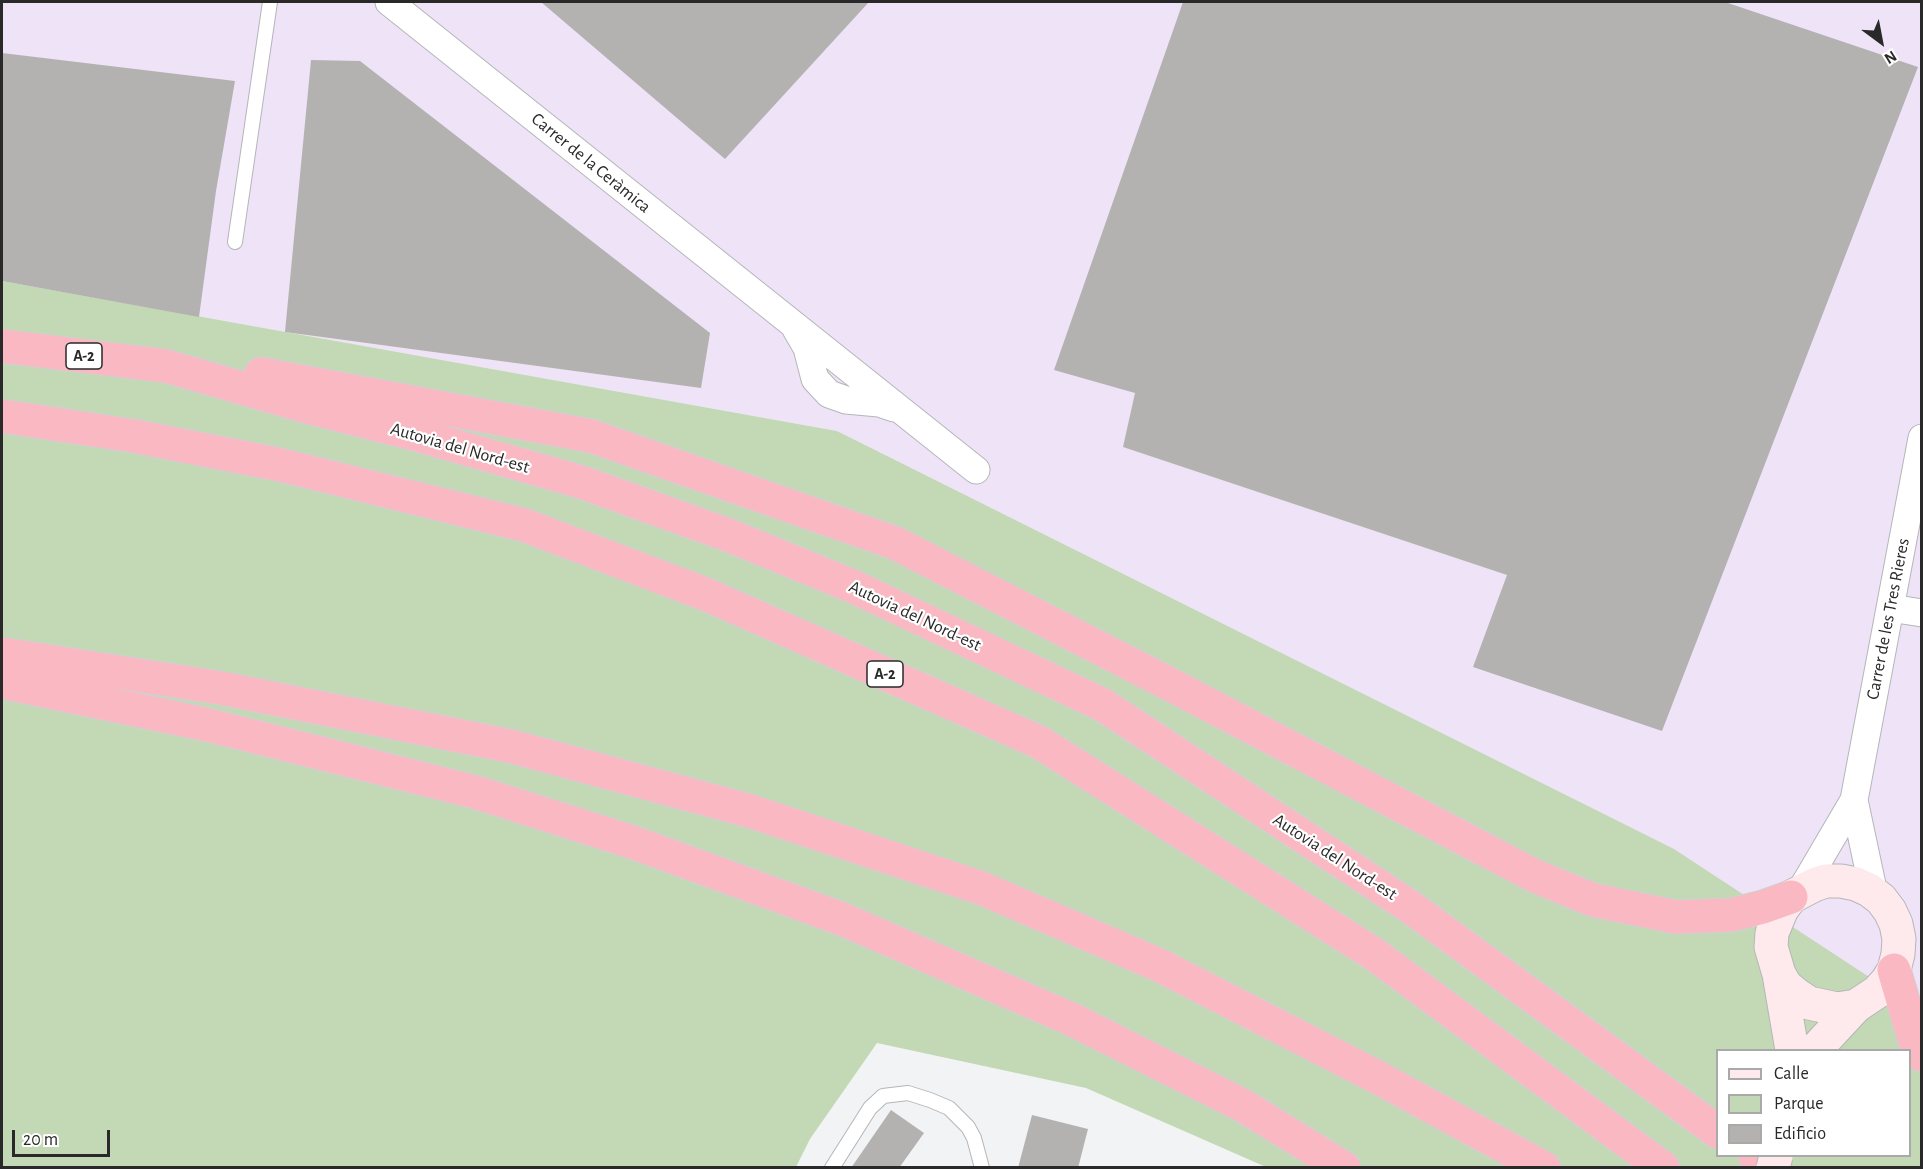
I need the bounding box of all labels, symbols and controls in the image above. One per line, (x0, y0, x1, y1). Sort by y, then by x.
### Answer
north arrow (1851, 12, 1911, 72)
text: N (1882, 48, 1899, 67)
street label: Carrer de la Ceràmica (527, 108, 655, 218)
road number: A-2 (66, 343, 102, 369)
street label: Autovia del Nord-est (388, 418, 532, 478)
street label: Carrer de les Tres Rieres (1862, 536, 1914, 702)
street label: Autovia del Nord-est (845, 576, 985, 656)
road number: A-2 (867, 661, 903, 687)
street label: Autovia del Nord-est (1269, 809, 1401, 905)
legend (1716, 1049, 1911, 1157)
text: Calle (1774, 1065, 1809, 1083)
text: Parque (1774, 1095, 1823, 1113)
scale bar (15, 1118, 112, 1156)
text: Edificio (1774, 1125, 1826, 1143)
text: 20 m (23, 1131, 58, 1149)

